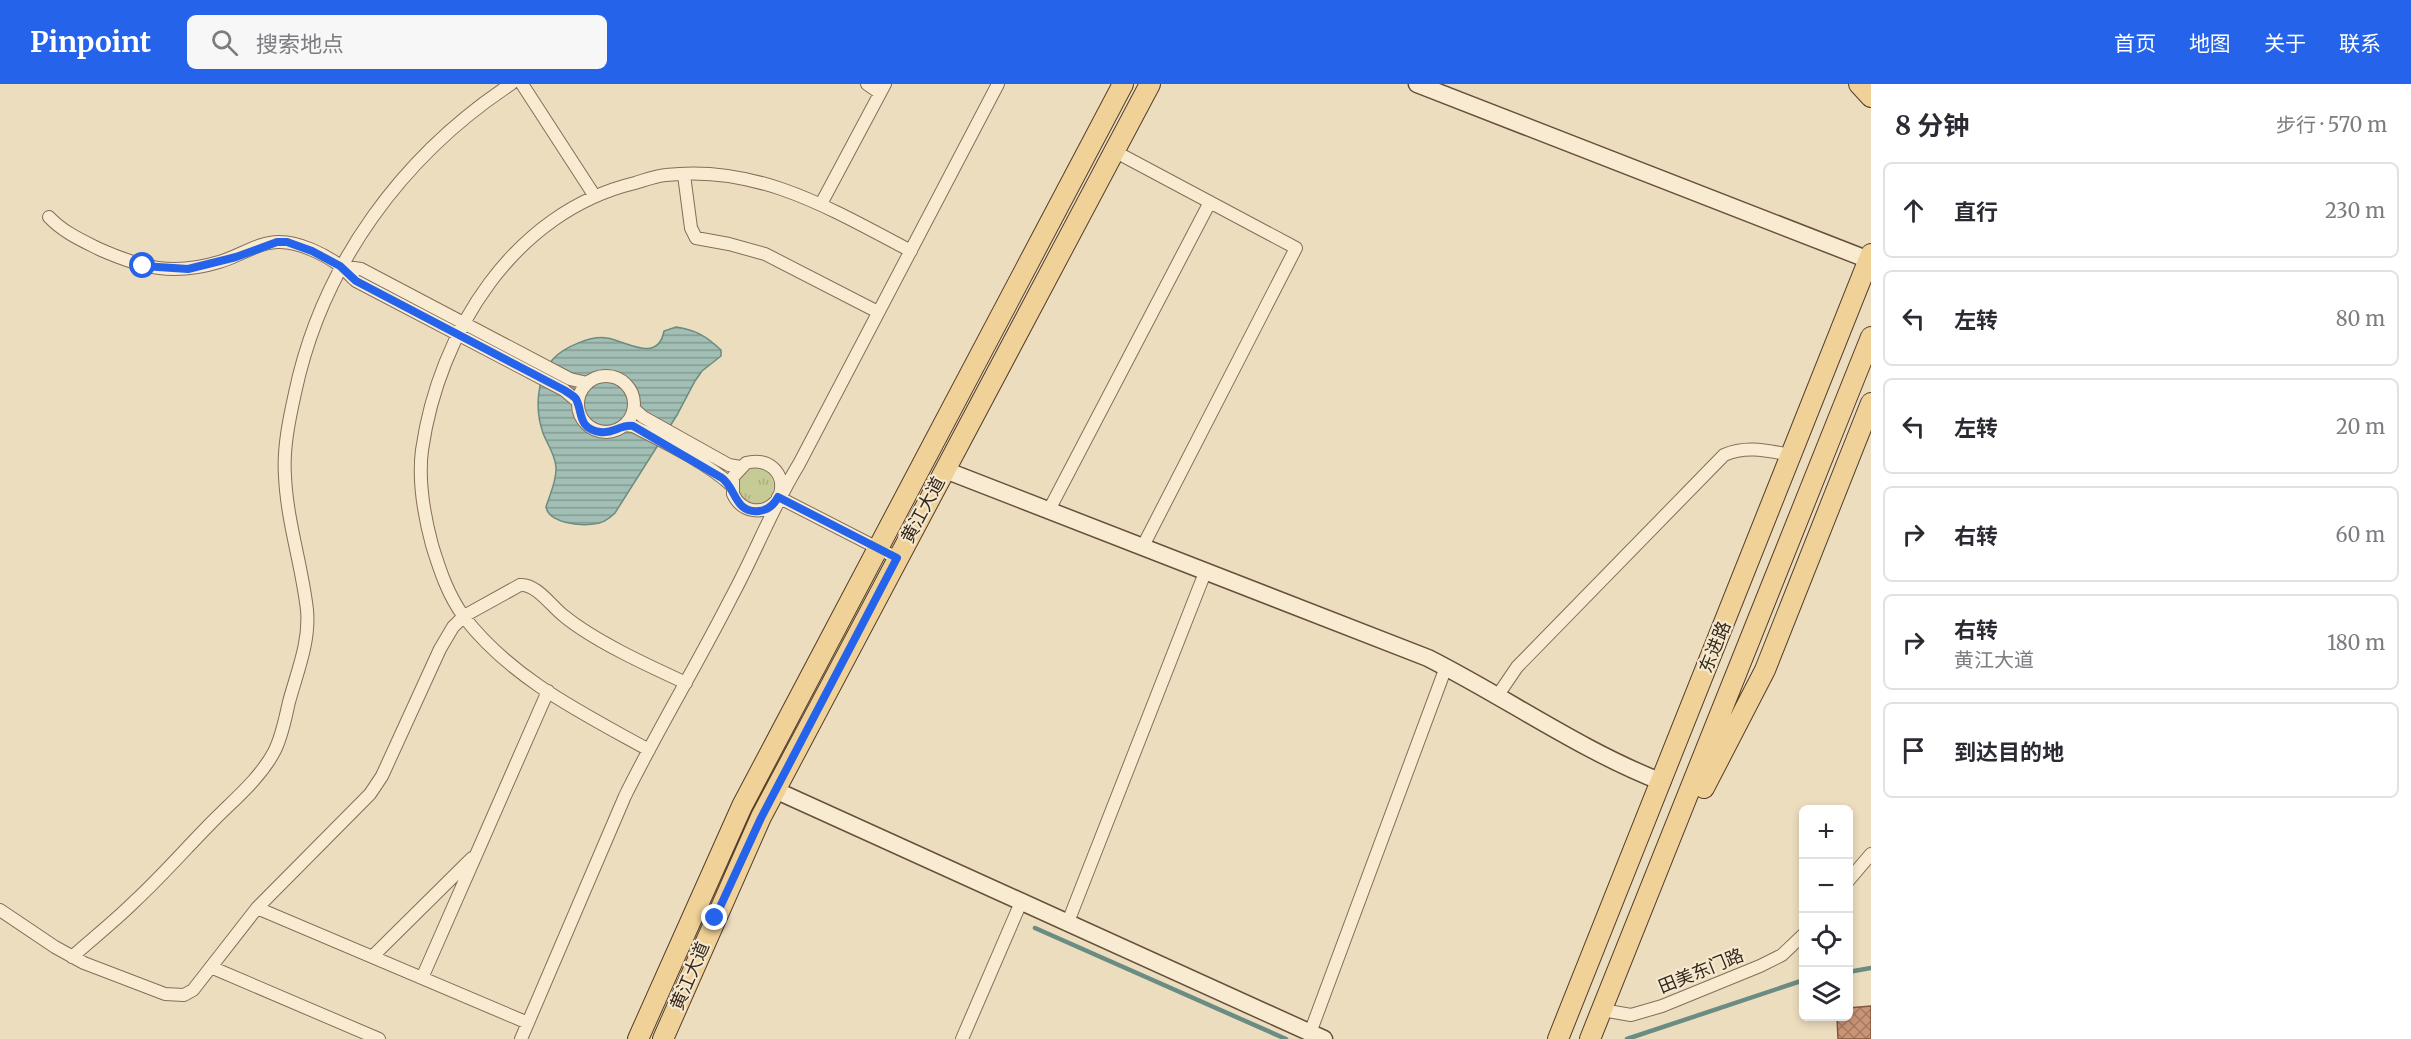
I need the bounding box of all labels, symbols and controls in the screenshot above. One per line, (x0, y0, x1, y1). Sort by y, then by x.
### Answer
search box (187, 15, 607, 69)
text: Pinpoint (30, 24, 151, 60)
icon: search (208, 26, 241, 59)
text: 搜索地点 (256, 30, 344, 58)
text: 首页 (2114, 30, 2156, 57)
text: 地图 (2189, 30, 2231, 57)
text: 关于 (2264, 30, 2306, 57)
text: 联系 (2339, 30, 2381, 57)
text: 8 分钟 (1895, 109, 1969, 142)
text: 步行 · 570 m (2276, 112, 2387, 137)
icon: ahead (1897, 194, 1930, 227)
text: 直行 (1954, 198, 1998, 226)
text: 230 m (2325, 198, 2385, 223)
route start (129, 252, 155, 278)
icon: left (1897, 302, 1930, 335)
text: 左转 (1954, 306, 1998, 334)
text: 80 m (2336, 306, 2385, 331)
icon: left (1897, 410, 1930, 443)
text: 左转 (1954, 414, 1998, 442)
text: 20 m (2336, 414, 2385, 439)
street label: 黄江大道 (896, 473, 950, 547)
icon: right (1897, 518, 1930, 551)
text: 右转 (1954, 522, 1998, 550)
text: 60 m (2335, 522, 2385, 547)
text: 右转 (1954, 616, 1998, 644)
street label: 东进路 (1694, 617, 1735, 676)
icon: right (1897, 626, 1930, 659)
text: 180 m (2327, 630, 2385, 655)
text: 黄江大道 (1954, 647, 2034, 672)
icon: arrive (1897, 734, 1930, 767)
text: 到达目的地 (1954, 738, 2064, 766)
map controls (1799, 805, 1853, 1021)
button: + (1799, 805, 1853, 859)
button: − (1799, 859, 1853, 913)
route end (701, 904, 727, 930)
button: locate (1799, 913, 1853, 967)
street label: 黄江大道 (665, 938, 714, 1013)
street label: 田美东门路 (1655, 943, 1747, 998)
button: layers (1799, 967, 1853, 1021)

